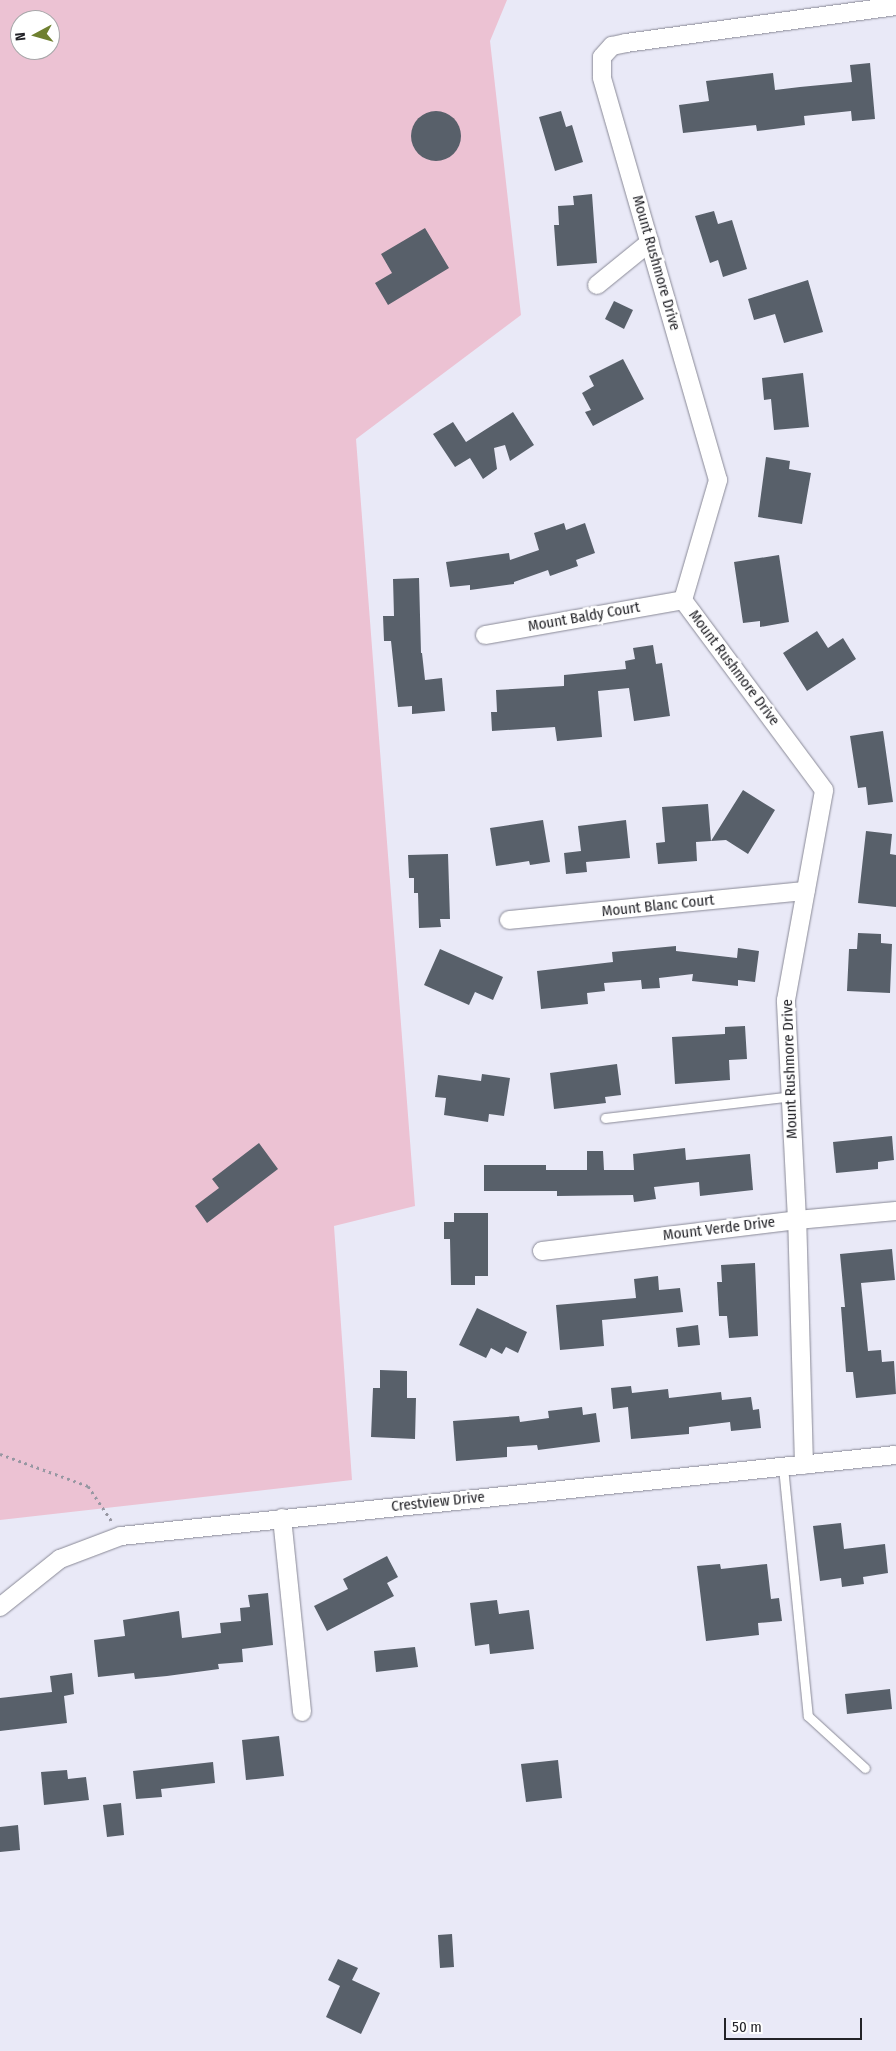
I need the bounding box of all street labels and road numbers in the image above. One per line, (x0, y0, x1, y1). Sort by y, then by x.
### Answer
street label: Mount Rushmore Drive (628, 193, 684, 333)
street label: Mount Baldy Court (527, 598, 641, 636)
street label: Mount Rushmore Drive (685, 607, 783, 729)
street label: Mount Blanc Court (601, 891, 715, 921)
street label: Mount Rushmore Drive (779, 999, 801, 1139)
street label: Mount Verde Drive (662, 1213, 776, 1245)
street label: Crestview Drive (390, 1488, 486, 1516)

